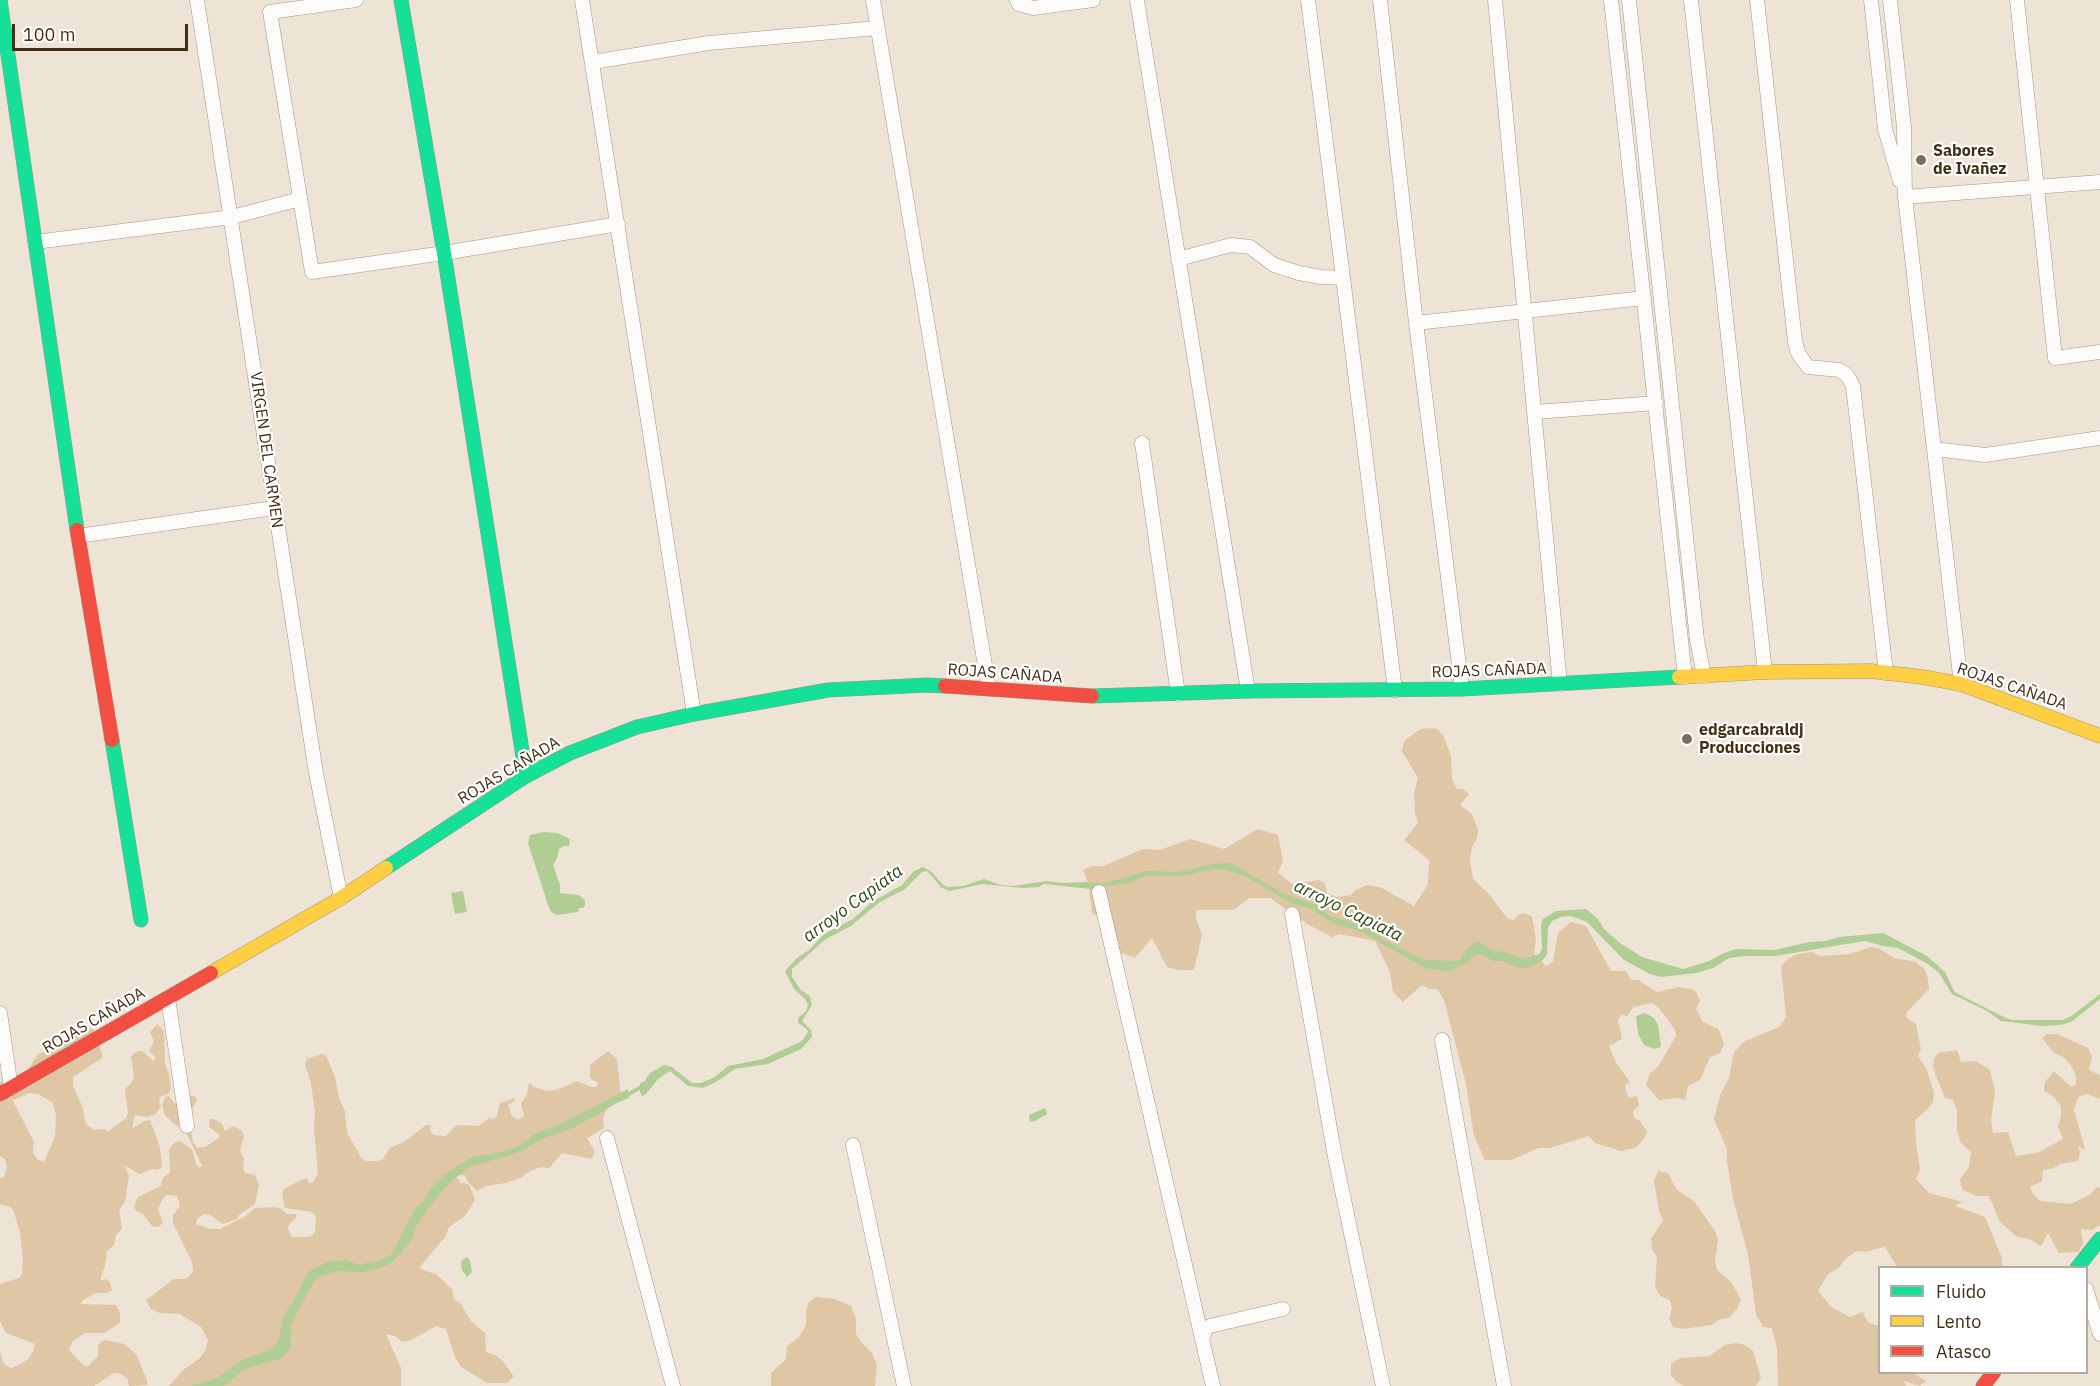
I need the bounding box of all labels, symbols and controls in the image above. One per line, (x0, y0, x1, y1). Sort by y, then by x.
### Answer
scale bar (15, 12, 190, 50)
text: 100 m (23, 23, 75, 46)
place label: Sabores de Ivañez (1933, 141, 2007, 179)
marker: Sabores de Ivañez (1914, 153, 1928, 167)
street label: VIRGEN DEL CARMEN (246, 371, 286, 529)
street label: ROJAS CAÑADA (1431, 659, 1547, 683)
street label: ROJAS CAÑADA (1954, 659, 2070, 715)
street label: ROJAS CAÑADA (947, 660, 1063, 688)
place label: edgarcabraldj Producciones (1699, 720, 1804, 758)
marker: edgarcabraldj Producciones (1680, 732, 1694, 746)
street label: ROJAS CAÑADA (455, 733, 563, 809)
water label: arroyo Capiata (799, 860, 907, 948)
water label: arroyo Capiata (1290, 875, 1406, 947)
street label: ROJAS CAÑADA (39, 984, 149, 1058)
legend (1878, 1266, 2088, 1374)
text: Fluido (1936, 1280, 1986, 1303)
text: Lento (1936, 1310, 1981, 1333)
text: Atasco (1936, 1340, 1991, 1363)

